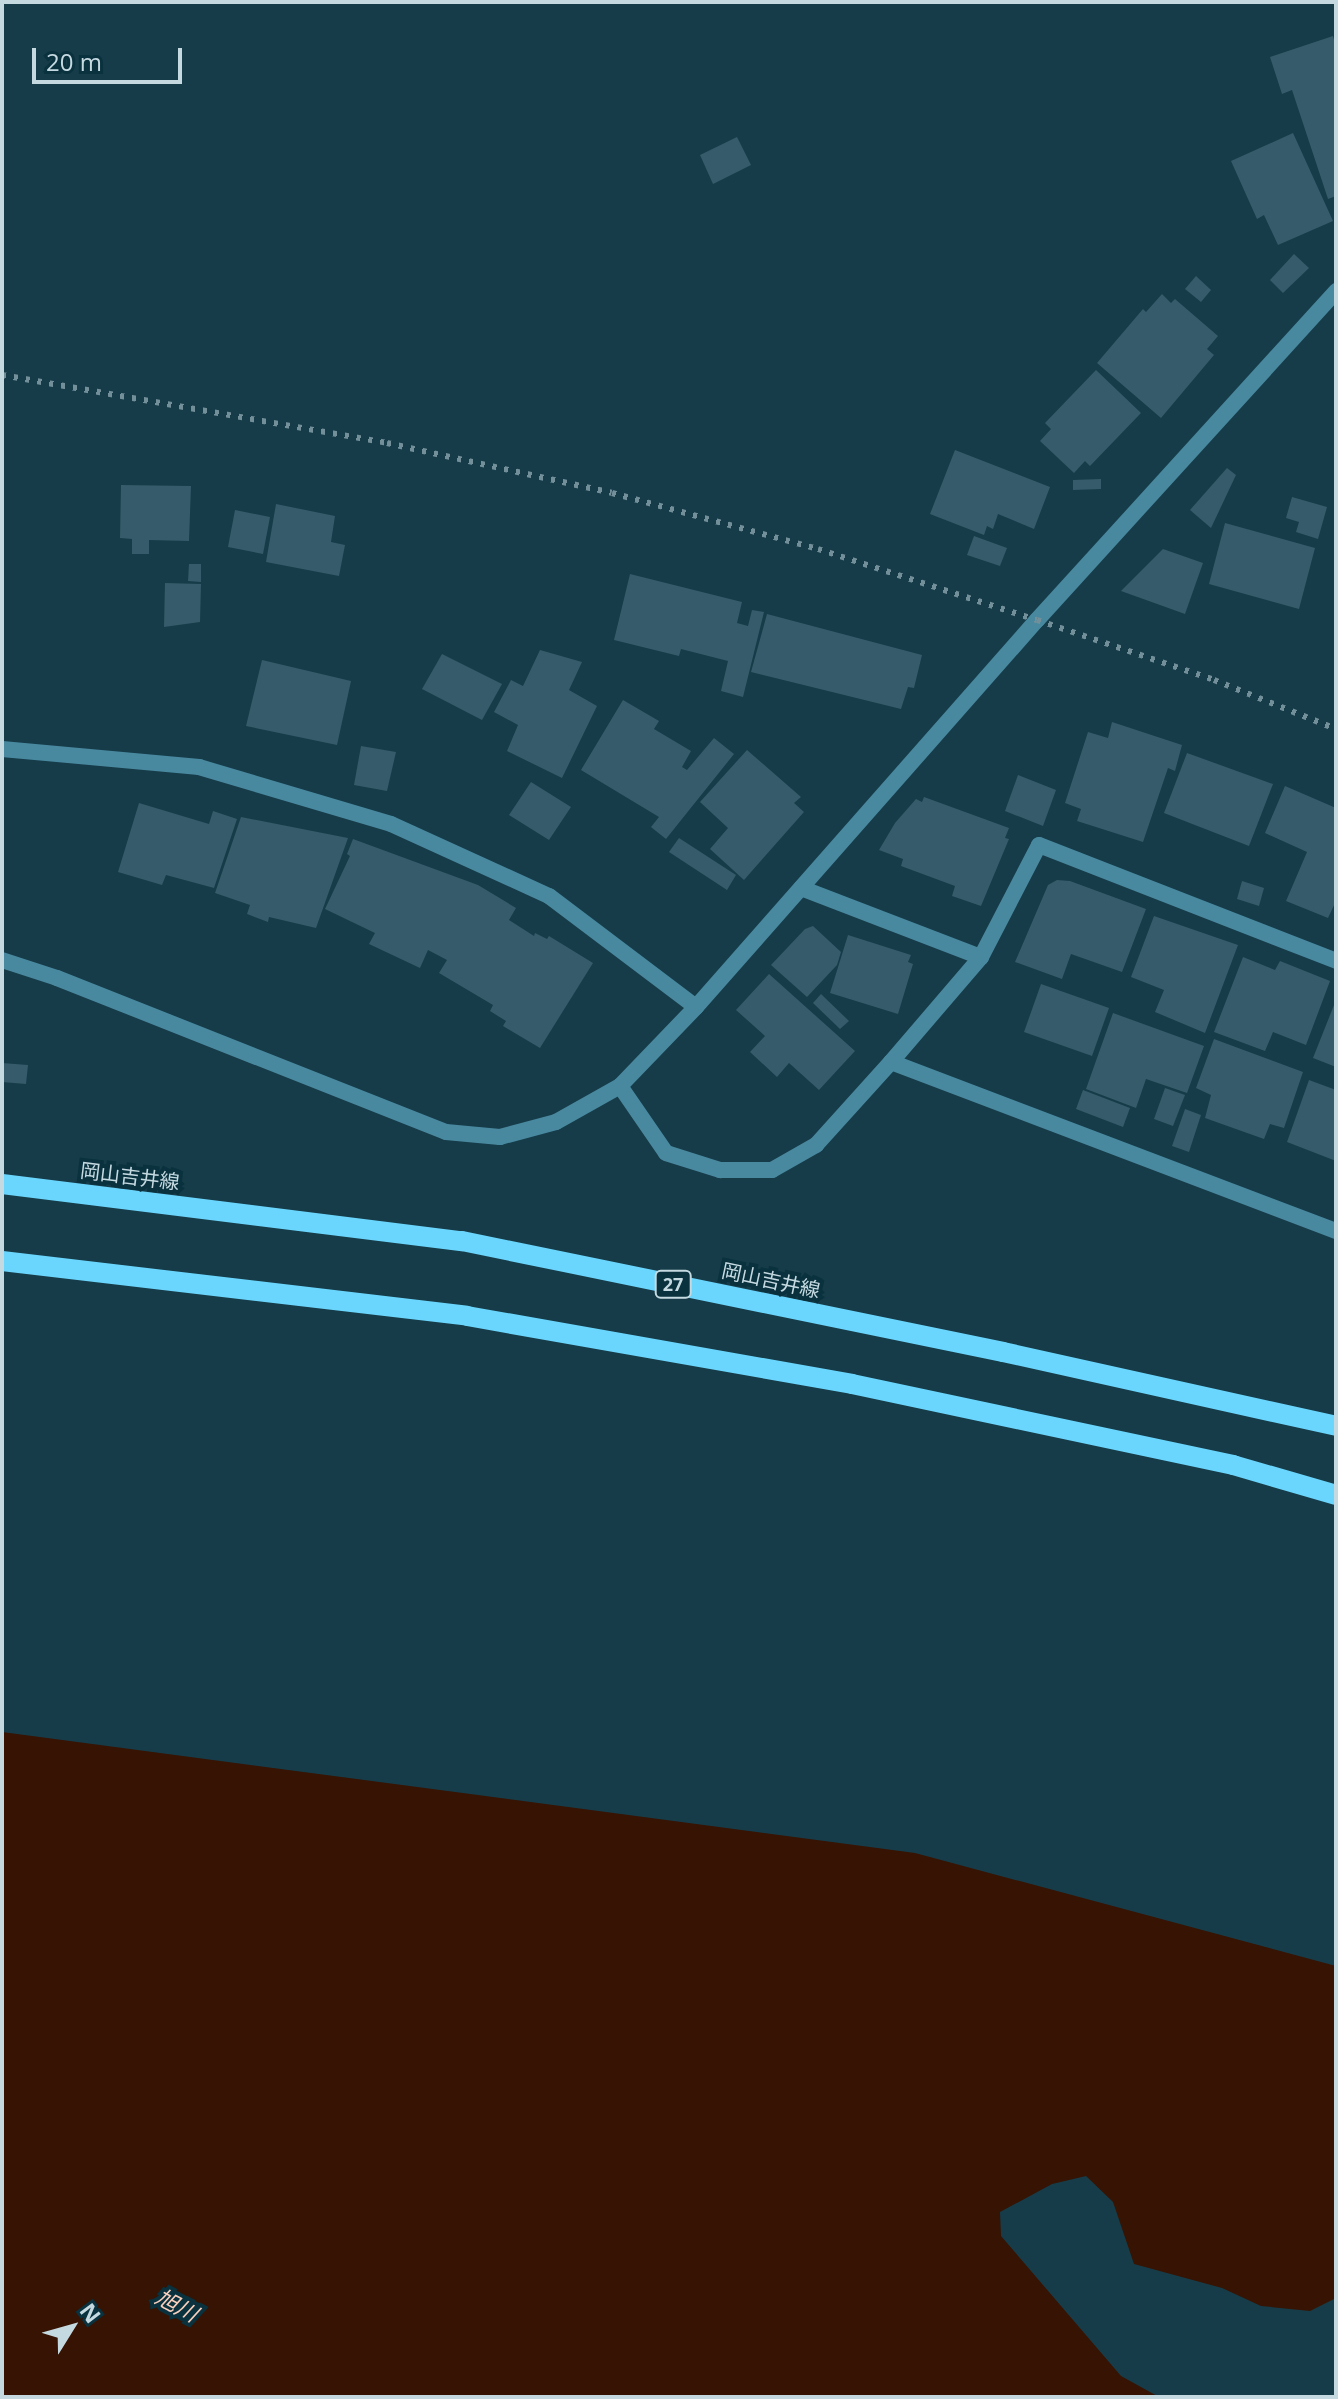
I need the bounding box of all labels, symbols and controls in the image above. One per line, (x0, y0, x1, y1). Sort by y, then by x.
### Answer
scale bar (36, 32, 186, 82)
text: 20 m (46, 45, 102, 78)
street label: 岡山吉井線 (79, 1158, 181, 1194)
street label: 岡山吉井線 (720, 1258, 822, 1302)
road number: 27 (653, 1270, 693, 1298)
water label: 旭川 (151, 2283, 203, 2327)
north arrow (32, 2287, 112, 2367)
text: N (74, 2296, 109, 2329)

